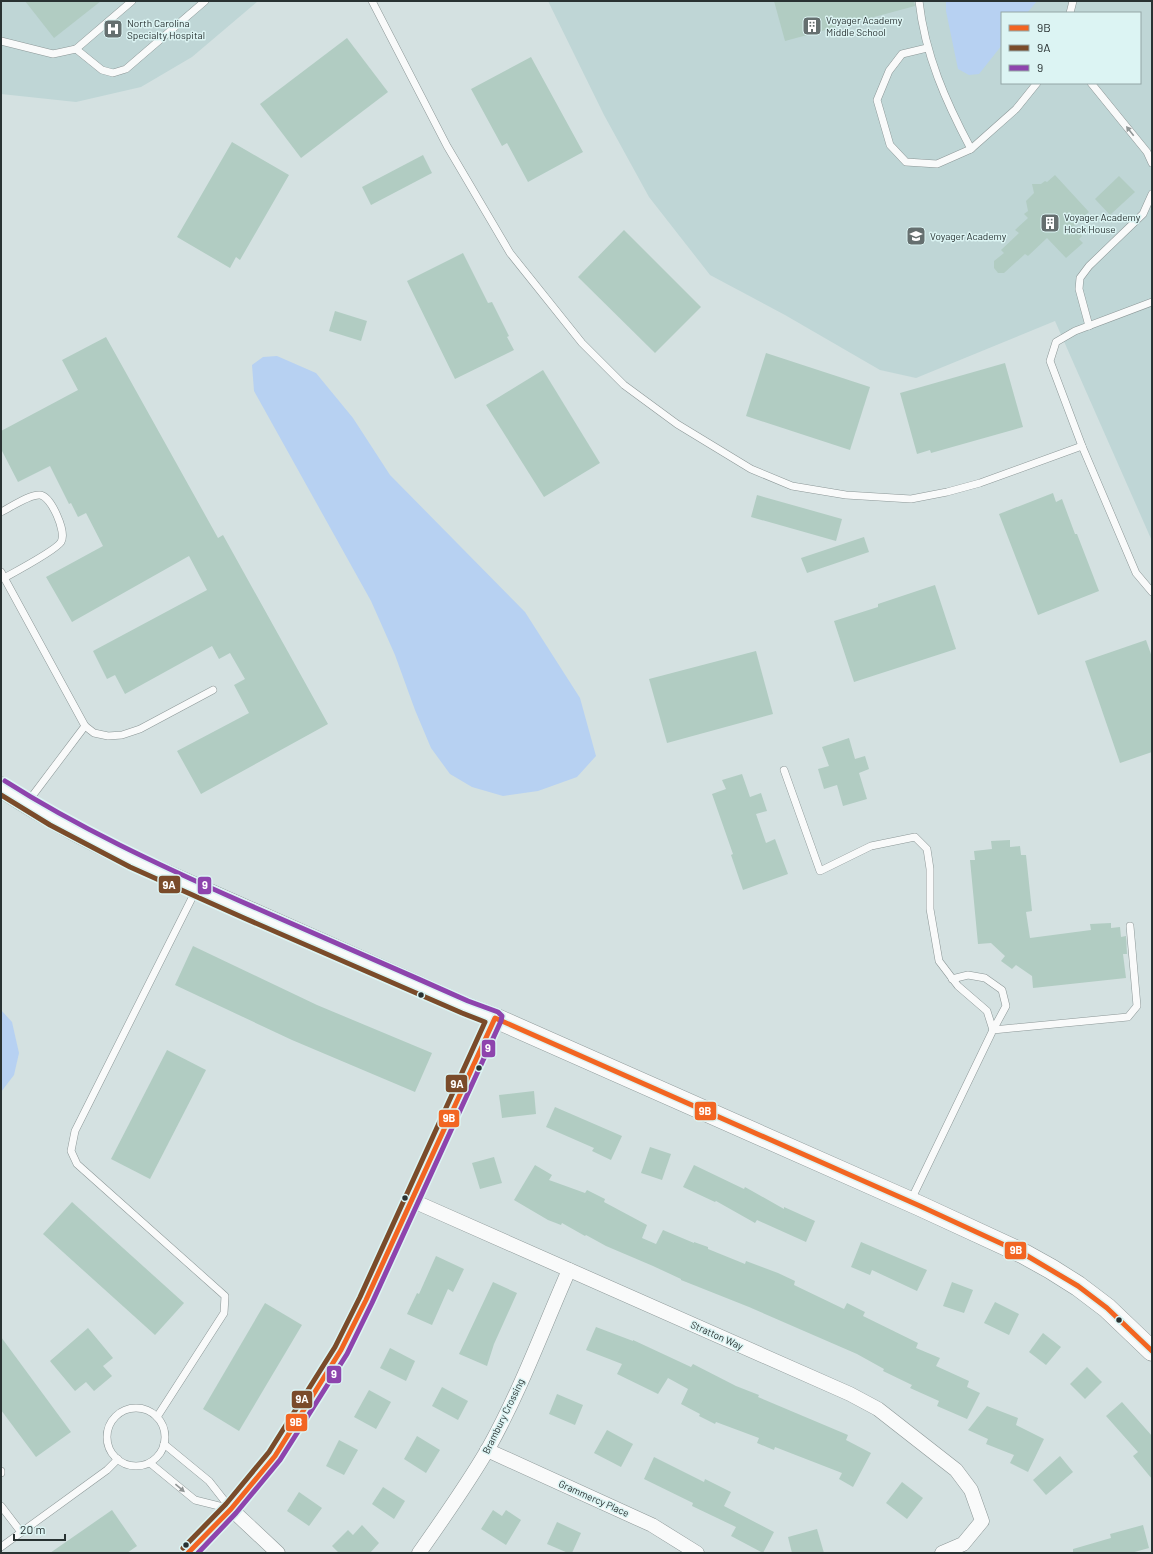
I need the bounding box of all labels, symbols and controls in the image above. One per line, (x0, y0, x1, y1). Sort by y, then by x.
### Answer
legend (1001, 12, 1141, 84)
place label: Voyager Academy Middle School (826, 14, 903, 38)
building icon: Voyager Academy Middle School (801, 15, 823, 37)
place label: North Carolina Specialty Hospital (127, 17, 205, 41)
hospital icon: North Carolina Specialty Hospital (102, 18, 124, 40)
text: 9B (1037, 20, 1051, 34)
text: 9A (1037, 40, 1051, 54)
text: 9 (1037, 60, 1043, 74)
one-way arrow (1126, 126, 1135, 137)
place label: Voyager Academy Hock House (1064, 211, 1141, 235)
building icon: Voyager Academy Hock House (1039, 212, 1061, 234)
school or university icon: Voyager Academy (905, 225, 927, 247)
place label: Voyager Academy (930, 230, 1007, 242)
line badge: 9A (158, 875, 181, 894)
line badge: 9 (197, 876, 212, 895)
text: 9A (162, 878, 176, 891)
text: 9 (202, 878, 208, 891)
unlabelled marker (416, 990, 426, 1000)
line badge: 9 (481, 1039, 496, 1058)
text: 9 (485, 1041, 491, 1054)
unlabelled marker (474, 1063, 484, 1073)
line badge: 9A (445, 1074, 468, 1093)
text: 9A (450, 1077, 464, 1090)
line badge: 9B (694, 1101, 717, 1121)
text: 9B (699, 1104, 712, 1117)
line badge: 9B (438, 1109, 460, 1128)
text: 9B (443, 1111, 456, 1124)
unlabelled marker (400, 1193, 410, 1203)
line badge: 9B (1004, 1241, 1027, 1260)
text: 9B (1010, 1243, 1023, 1256)
unlabelled marker (1114, 1315, 1124, 1325)
street label: Stratton Way (689, 1318, 745, 1352)
line badge: 9 (326, 1365, 342, 1384)
text: 9 (331, 1367, 337, 1380)
street label: Brambury Crossing (480, 1376, 526, 1456)
line badge: 9A (291, 1390, 313, 1409)
text: 9A (295, 1392, 309, 1405)
line badge: 9B (285, 1413, 308, 1432)
text: 9B (290, 1415, 303, 1428)
street label: Grammercy Place (557, 1477, 631, 1519)
one-way arrow (175, 1483, 185, 1492)
scale bar (14, 1516, 65, 1542)
text: 20 m (20, 1522, 46, 1536)
unlabelled marker (181, 1540, 191, 1550)

